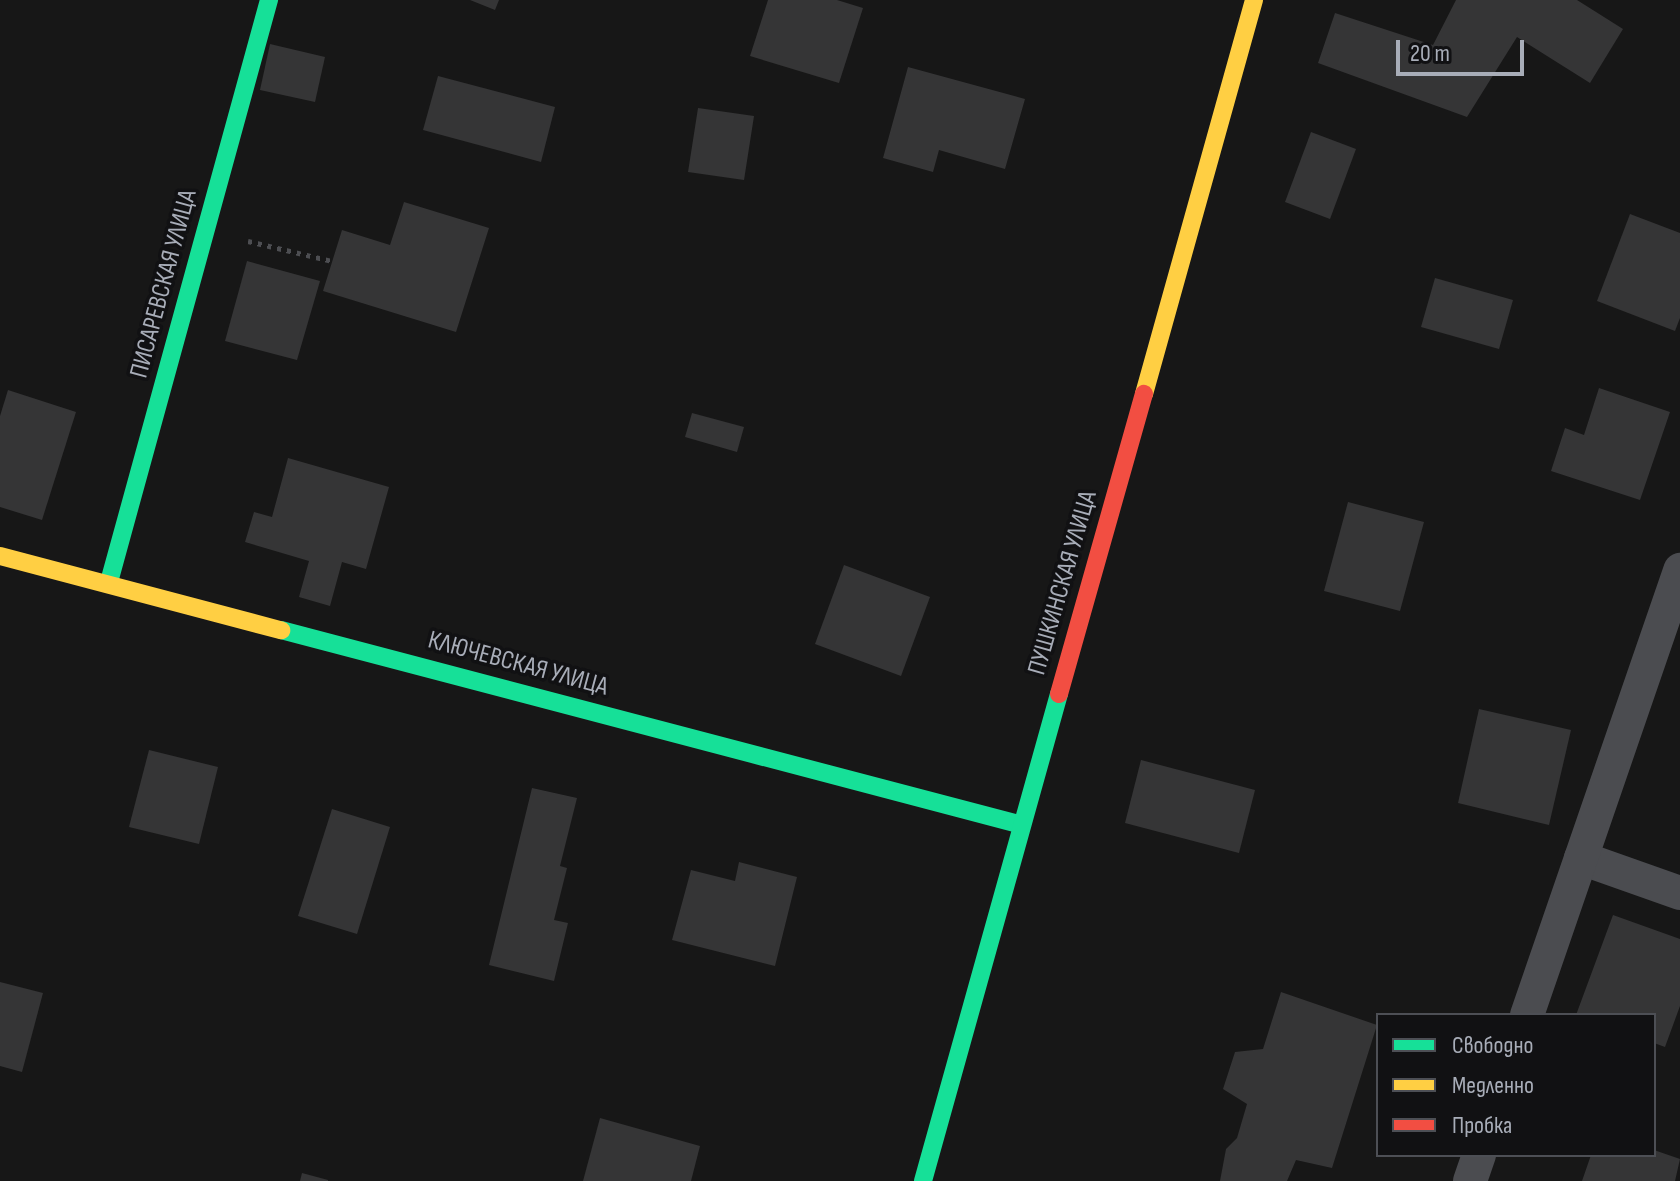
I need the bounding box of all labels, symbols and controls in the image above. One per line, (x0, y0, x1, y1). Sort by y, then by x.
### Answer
scale bar (1400, 24, 1528, 74)
text: 20 m (1410, 39, 1450, 68)
street label: ПИСАРЕВСКАЯ УЛИЦА (124, 186, 204, 382)
street label: ПУШКИНСКАЯ УЛИЦА (1022, 487, 1104, 679)
street label: КЛЮЧЕВСКАЯ УЛИЦА (425, 625, 611, 703)
legend (1376, 1013, 1656, 1157)
text: Свободно (1452, 1031, 1533, 1060)
text: Медленно (1452, 1071, 1534, 1100)
text: Пробка (1452, 1111, 1512, 1140)

